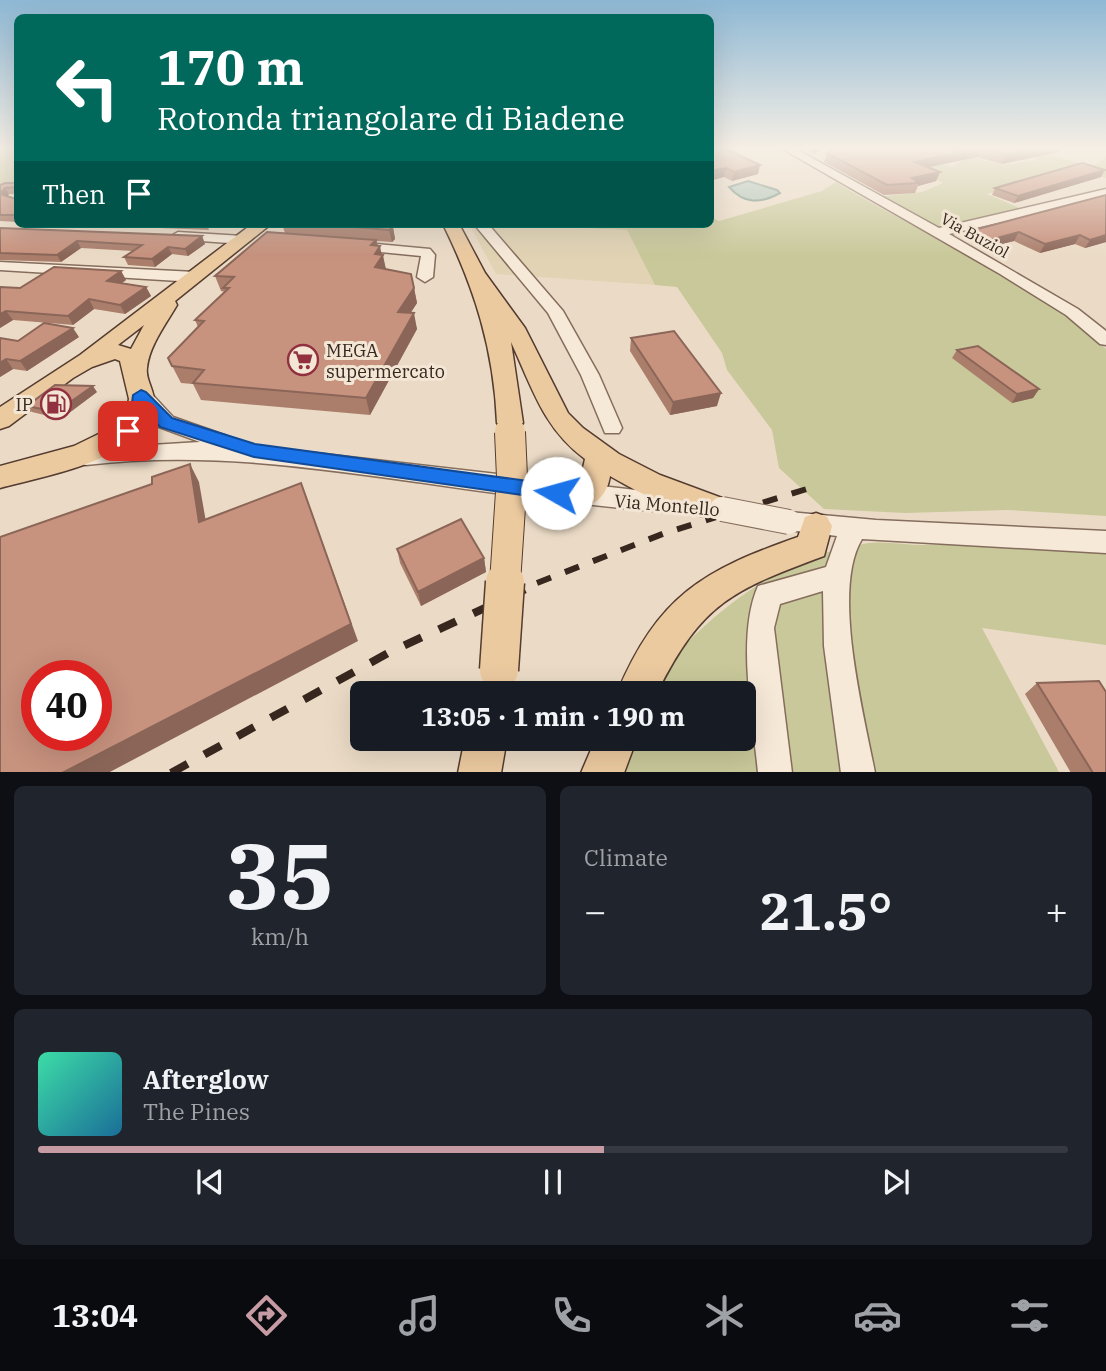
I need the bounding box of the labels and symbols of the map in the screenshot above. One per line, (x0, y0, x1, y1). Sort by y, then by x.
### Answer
street label: Via Buziol (937, 208, 1013, 262)
place label: MEGA supermercato (326, 339, 445, 383)
supermarket icon: MEGA supermercato (286, 343, 320, 377)
fuel station icon: IP (39, 387, 73, 421)
place label: IP (16, 393, 33, 416)
pin (98, 401, 158, 461)
position arrow (520, 456, 594, 530)
street label: Via Montello (613, 489, 721, 521)
speed limit sign: 40 (21, 660, 112, 751)

